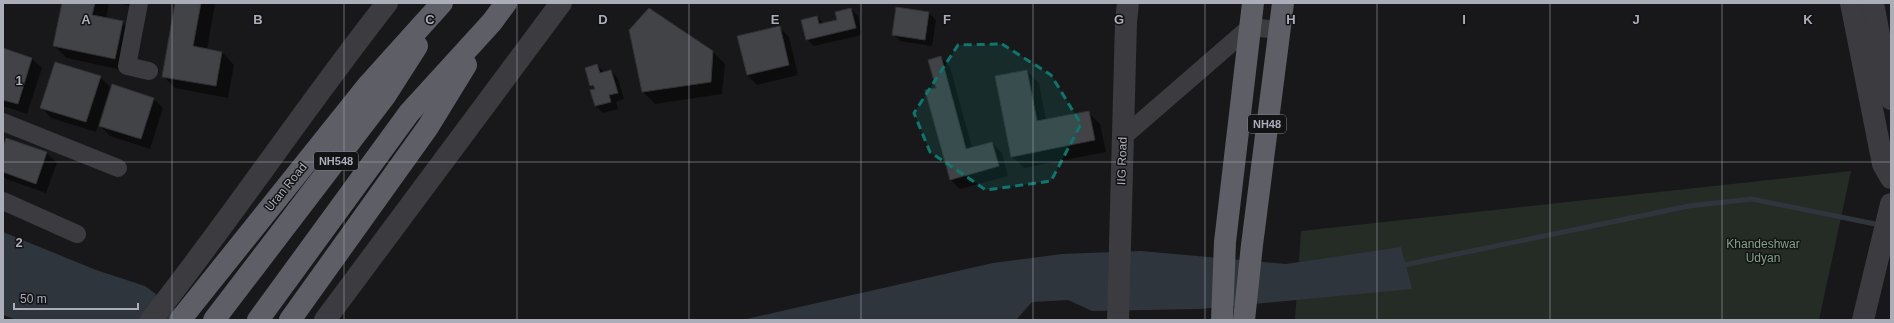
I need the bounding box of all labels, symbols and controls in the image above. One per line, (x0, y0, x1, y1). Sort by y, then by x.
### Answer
text: A (81, 12, 91, 27)
text: B (253, 12, 263, 27)
text: C (425, 12, 435, 27)
text: D (598, 12, 608, 27)
text: E (771, 12, 780, 27)
text: F (943, 12, 951, 27)
text: G (1114, 12, 1124, 27)
text: H (1286, 12, 1296, 27)
text: I (1462, 12, 1466, 27)
text: J (1632, 12, 1640, 27)
text: K (1803, 12, 1813, 27)
text: 1 (15, 73, 23, 88)
road number: NH48 (1248, 115, 1286, 133)
street label: IIG Road (1114, 137, 1130, 185)
road number: NH548 (314, 152, 358, 170)
street label: Uran Road (262, 160, 310, 214)
text: 2 (15, 235, 23, 250)
park label: Khandeshwar Udyan (1726, 237, 1800, 265)
scale bar (14, 285, 138, 311)
text: 50 m (20, 292, 47, 306)

